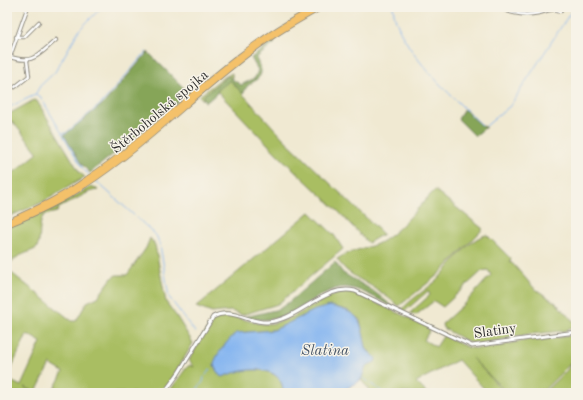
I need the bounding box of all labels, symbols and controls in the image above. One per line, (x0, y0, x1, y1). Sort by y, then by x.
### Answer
street label: Štěrboholská spojka (107, 65, 211, 156)
street label: Slatiny (473, 321, 518, 341)
water label: Slatina (301, 344, 349, 359)

